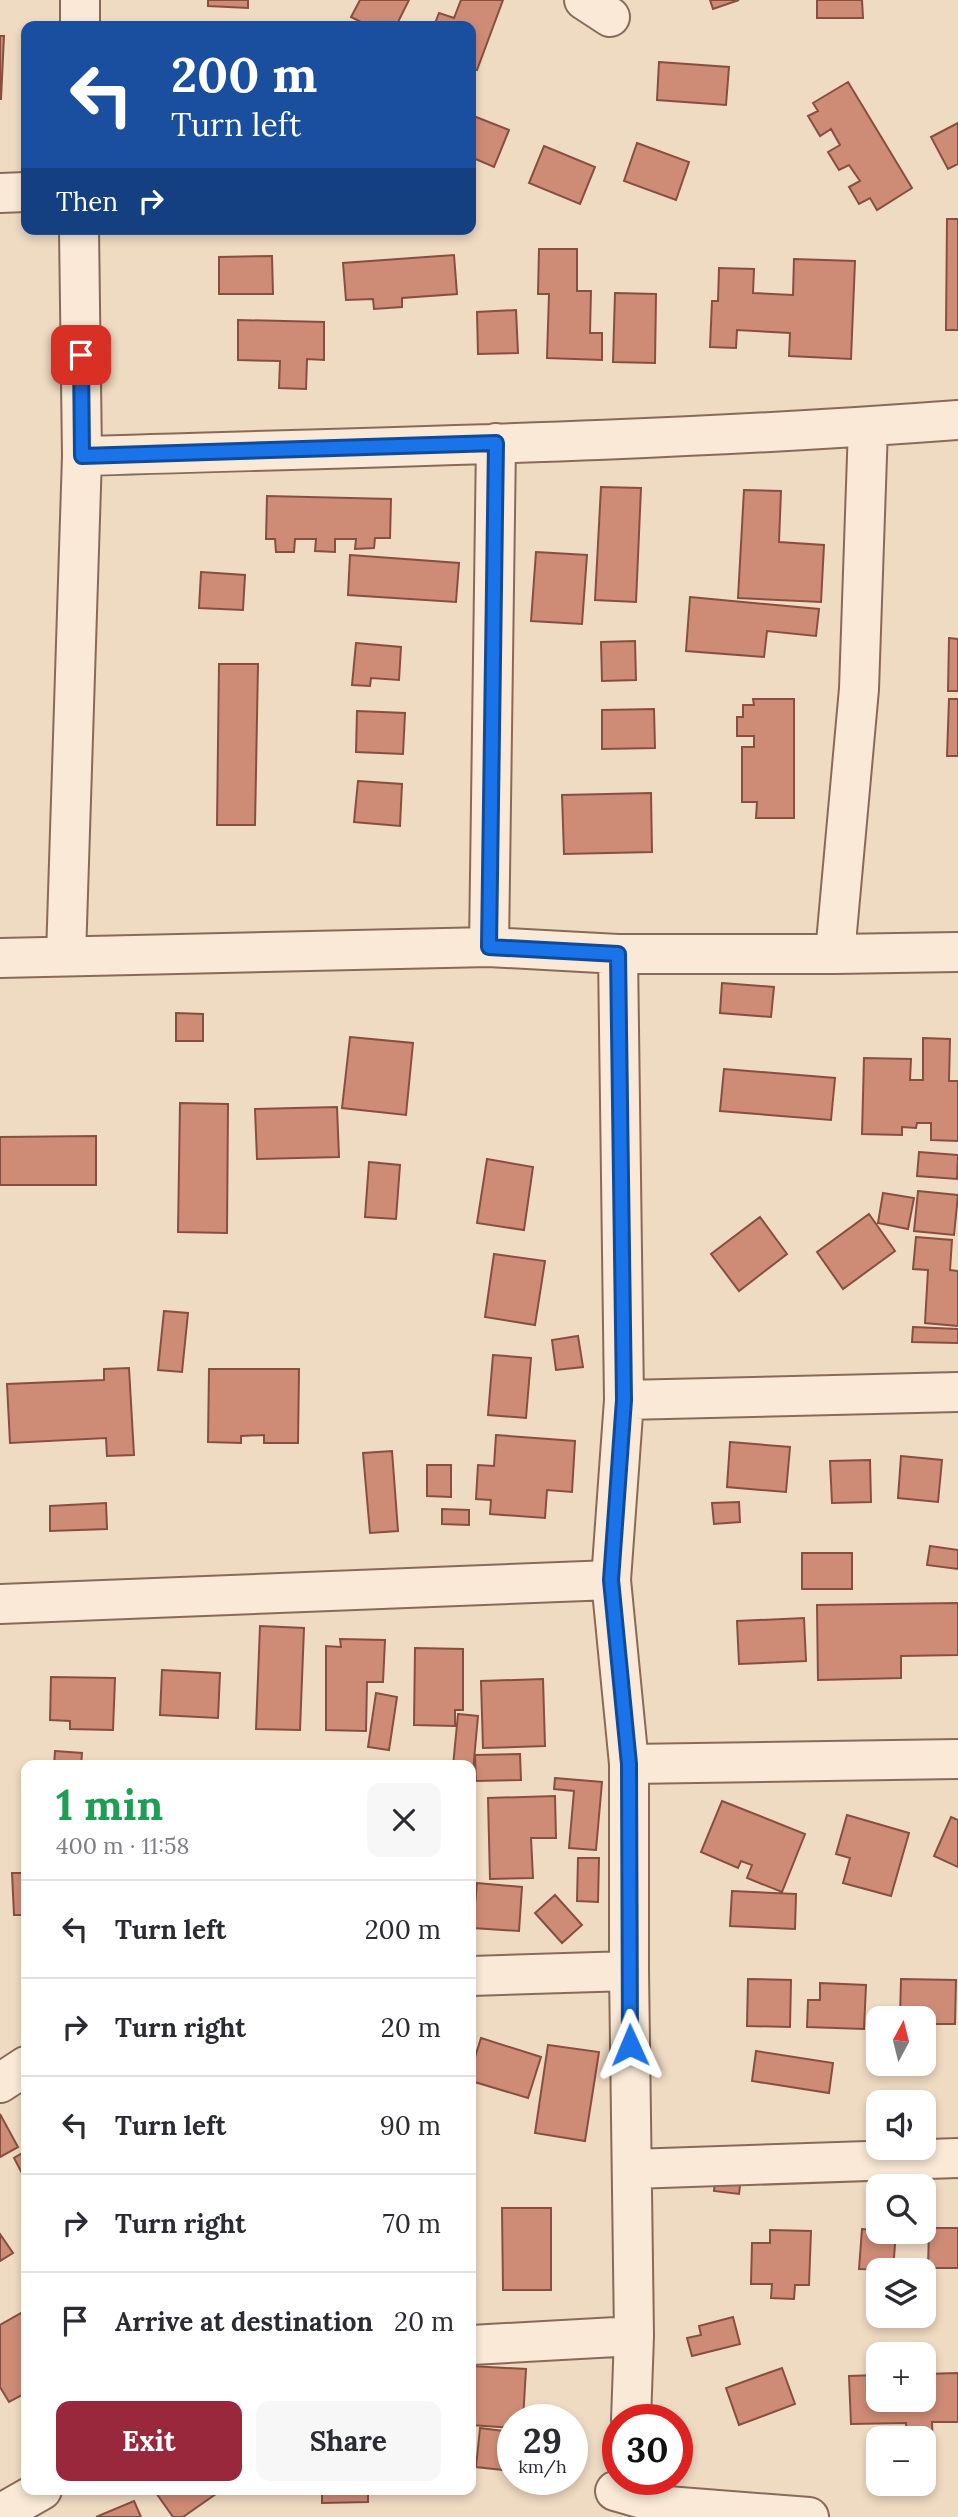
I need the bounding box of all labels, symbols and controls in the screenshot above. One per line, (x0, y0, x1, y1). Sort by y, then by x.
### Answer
text: 200 m (171, 43, 317, 105)
icon: left (56, 49, 147, 140)
text: Turn left (171, 104, 301, 145)
icon: right (132, 182, 170, 220)
text: Then (56, 185, 118, 218)
pin (51, 325, 111, 385)
icon: arrive (62, 336, 100, 374)
text: 1 min (56, 1778, 163, 1832)
button: close (367, 1783, 441, 1857)
text: 400 m · 11:58 (56, 1831, 189, 1860)
icon: left (56, 1910, 94, 1948)
text: Turn left (115, 1913, 226, 1946)
text: 200 m (365, 1913, 441, 1946)
north arrow (866, 2006, 936, 2076)
map controls (866, 2006, 936, 2496)
icon: right (56, 2008, 94, 2046)
position arrow (593, 2008, 667, 2082)
text: Turn right (115, 2011, 246, 2044)
text: 20 m (381, 2011, 441, 2044)
button: sound (866, 2090, 936, 2160)
icon: left (56, 2106, 94, 2144)
text: Turn left (115, 2109, 226, 2142)
text: 90 m (380, 2109, 441, 2142)
button: search (866, 2174, 936, 2244)
icon: right (56, 2204, 94, 2242)
text: Turn right (115, 2207, 246, 2240)
text: 70 m (383, 2207, 441, 2240)
button: layers (866, 2258, 936, 2328)
icon: arrive (56, 2302, 94, 2340)
text: Arrive at destination (115, 2305, 373, 2338)
text: 20 m (394, 2305, 454, 2338)
button: + (866, 2342, 936, 2412)
button: Exit (56, 2401, 242, 2481)
button: Share (256, 2401, 441, 2481)
speed limit sign: 30 (602, 2404, 693, 2495)
text: 29 (523, 2418, 562, 2463)
button: − (866, 2426, 936, 2496)
text: km/h (518, 2455, 567, 2478)

